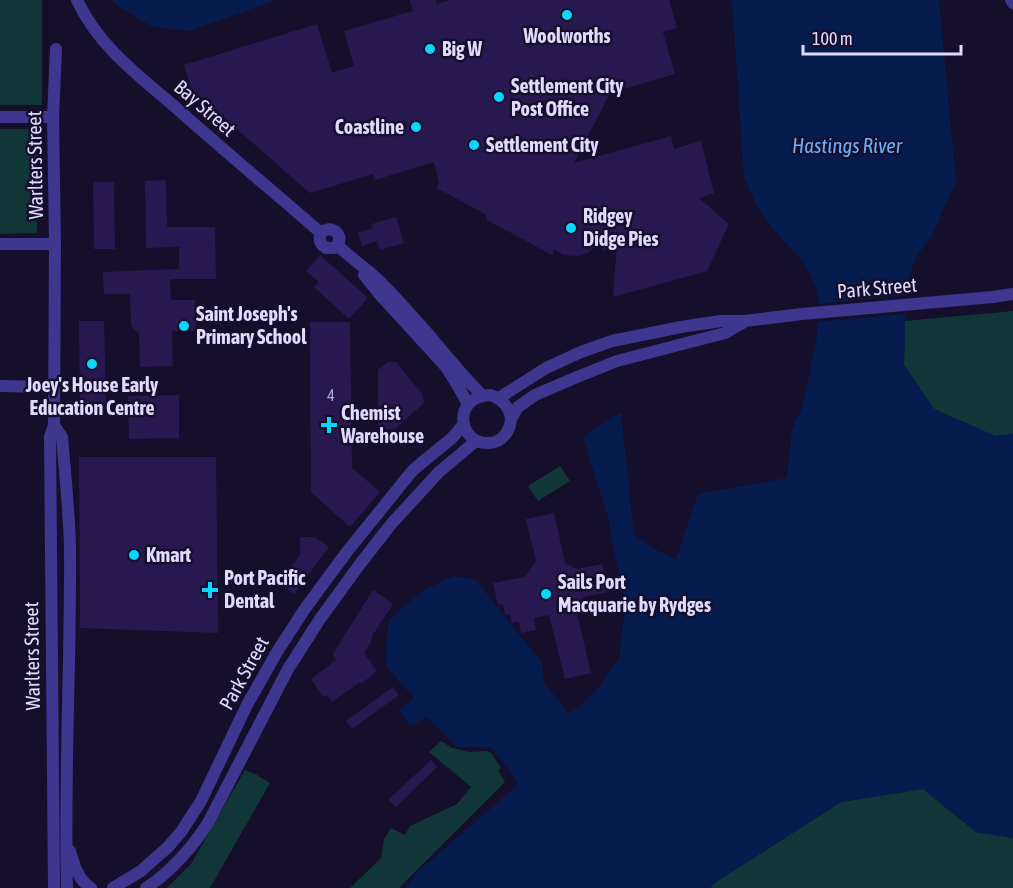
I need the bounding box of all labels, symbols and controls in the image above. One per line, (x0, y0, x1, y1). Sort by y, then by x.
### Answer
marker: Woolworths (560, 8, 574, 22)
scale bar (803, 18, 960, 56)
place label: Woolworths (522, 24, 611, 47)
text: 100 m (812, 28, 853, 49)
place label: Big W (442, 37, 482, 60)
marker: Big W (423, 42, 437, 56)
place label: Settlement City Post Office (511, 74, 624, 120)
street label: Bay Street (170, 75, 241, 141)
marker: Settlement City Post Office (492, 90, 506, 104)
street label: Warlters Street (22, 110, 47, 220)
place label: Coastline (335, 115, 404, 138)
marker: Coastline (409, 120, 423, 134)
place label: Settlement City (486, 133, 599, 156)
water label: Hastings River (792, 133, 903, 157)
marker: Settlement City (467, 138, 481, 152)
place label: Ridgey Didge Pies (583, 204, 659, 250)
marker: Ridgey Didge Pies (564, 221, 578, 235)
street label: Park Street (836, 273, 918, 302)
place label: Saint Joseph's Primary School (196, 302, 307, 348)
marker: Saint Joseph's Primary School (177, 319, 191, 333)
marker: Joey's House Early Education Centre (85, 357, 99, 371)
place label: Joey's House Early Education Centre (25, 373, 159, 419)
house number: 4 (327, 386, 335, 404)
place label: Chemist Warehouse (340, 401, 424, 447)
marker: Chemist Warehouse (322, 418, 336, 432)
place label: Kmart (146, 543, 191, 566)
marker: Kmart (127, 548, 141, 562)
place label: Port Pacific Dental (224, 566, 306, 612)
place label: Sails Port Macquarie by Rydges (558, 570, 711, 616)
marker: Port Pacific Dental (201, 581, 219, 599)
marker: Sails Port Macquarie by Rydges (539, 587, 553, 601)
street label: Warlters Street (19, 601, 44, 711)
street label: Park Street (214, 632, 273, 713)

